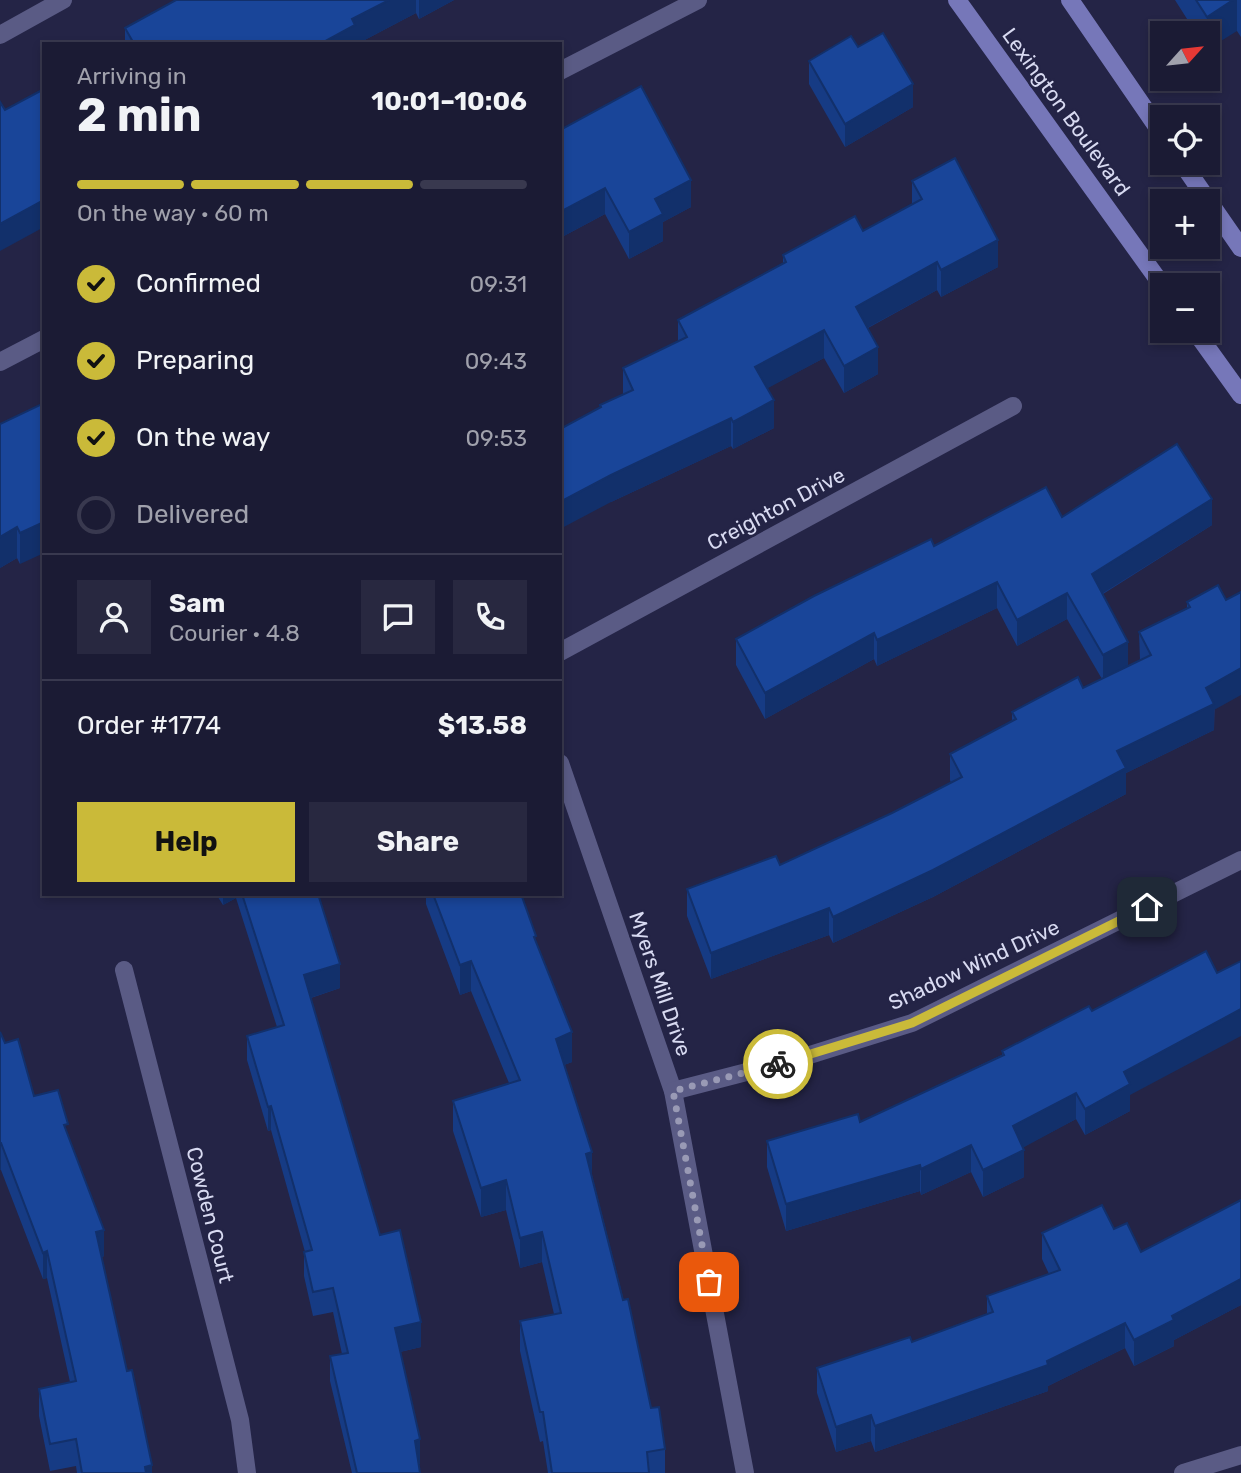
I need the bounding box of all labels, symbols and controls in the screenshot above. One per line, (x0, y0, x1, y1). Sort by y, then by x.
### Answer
north arrow (1150, 21, 1220, 91)
map controls (1150, 21, 1220, 343)
street label: Lexington Boulevard (997, 23, 1136, 200)
text: Arriving in (77, 62, 187, 90)
text: 10:01–10:06 (371, 86, 527, 117)
text: 2 min (77, 88, 202, 143)
button: locate (1150, 105, 1220, 175)
button: + (1150, 189, 1220, 259)
text: On the way · 60 m (77, 199, 269, 227)
icon: check (77, 265, 115, 303)
text: Confirmed (136, 268, 261, 299)
text: 09:31 (470, 270, 527, 298)
button: − (1150, 273, 1220, 343)
icon: check (77, 342, 115, 380)
text: Preparing (136, 345, 254, 376)
text: 09:43 (465, 347, 527, 375)
icon: check (77, 419, 115, 457)
text: On the way (136, 422, 270, 453)
text: 09:53 (465, 424, 527, 452)
street label: Creighton Drive (703, 462, 849, 555)
text: Delivered (136, 499, 249, 530)
button: person (77, 580, 151, 654)
button: chat (361, 580, 435, 654)
button: phone (453, 580, 527, 654)
text: Sam (169, 588, 225, 619)
text: Courier · 4.8 (169, 619, 300, 647)
text: Order #1774 (77, 710, 221, 741)
text: $13.58 (438, 710, 527, 741)
button: Help (77, 802, 295, 882)
button: Share (309, 802, 527, 882)
pin (1117, 877, 1177, 937)
icon: home (1128, 888, 1166, 926)
street label: Myers Mill Drive (624, 908, 697, 1059)
street label: Shadow Wind Drive (884, 914, 1063, 1015)
courier (743, 1029, 813, 1099)
icon: bike (759, 1045, 797, 1083)
street label: Cowden Court (182, 1144, 239, 1285)
pin (679, 1252, 739, 1312)
icon: bag (690, 1263, 728, 1301)

